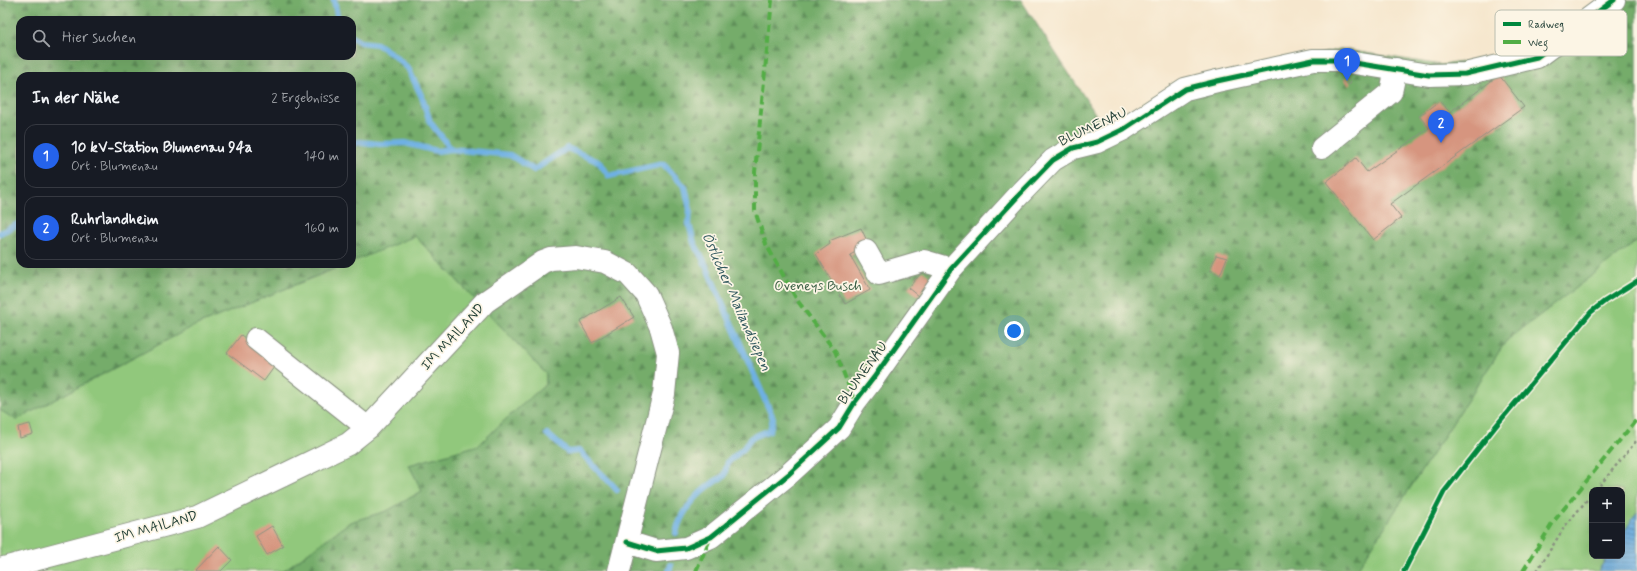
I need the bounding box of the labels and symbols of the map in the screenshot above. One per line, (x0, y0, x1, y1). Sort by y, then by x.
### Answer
legend (1495, 10, 1627, 56)
text: Radweg (1528, 18, 1564, 32)
text: Weg (1528, 36, 1548, 52)
pin: 1 (1334, 48, 1360, 81)
street label: BLUMENAU (1056, 103, 1130, 151)
pin: 2 (1428, 110, 1454, 143)
water label: Östlicher Mailandsiepen (696, 230, 776, 374)
park label: Oveneys Busch (774, 277, 862, 295)
street label: IM MAILAND (417, 300, 489, 374)
your location (1004, 321, 1024, 341)
street label: BLUMENAU (834, 338, 892, 408)
street label: IM MAILAND (112, 507, 200, 547)

